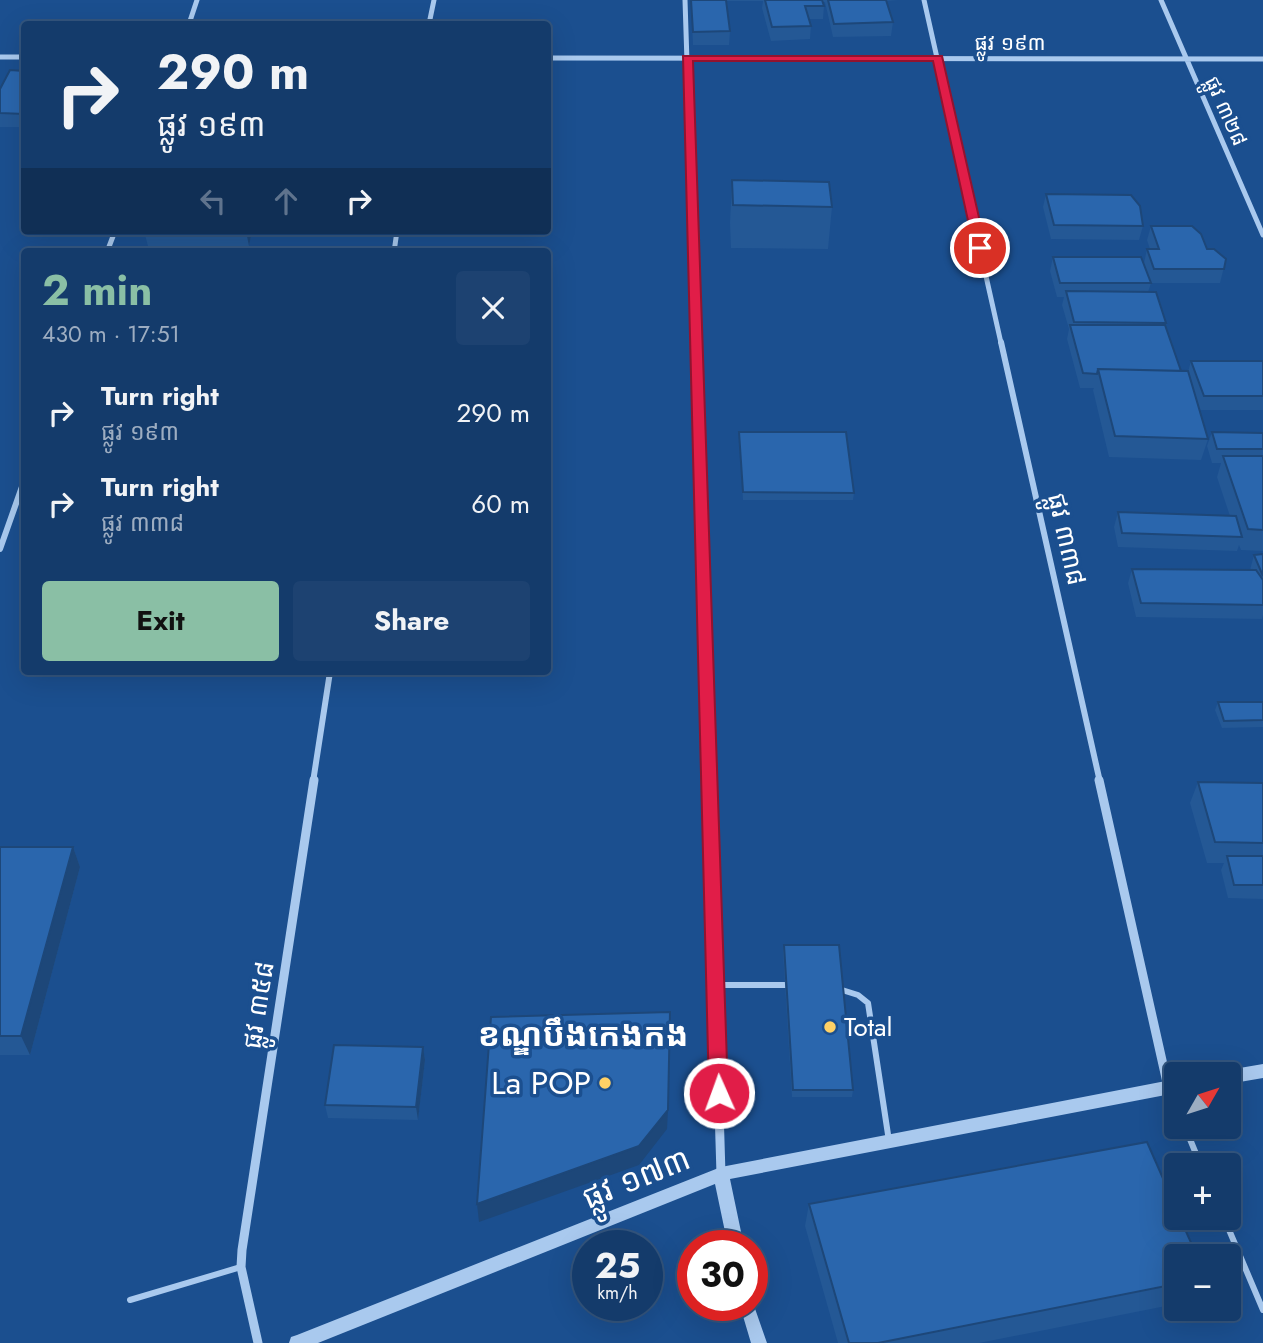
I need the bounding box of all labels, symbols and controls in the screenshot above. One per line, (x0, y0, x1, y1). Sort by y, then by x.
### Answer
street label: ផ្លូវ ១៩៣ (974, 28, 1046, 62)
text: 290 m (157, 37, 309, 107)
icon: right (42, 49, 133, 140)
street label: ផ្លូវ ៣២៨ (1193, 71, 1255, 152)
text: ផ្លូវ ១៩៣ (157, 102, 266, 148)
icon: left (194, 182, 232, 220)
icon: ahead (267, 182, 305, 220)
icon: right (340, 182, 378, 220)
pin (950, 218, 1010, 278)
icon: arrive (961, 229, 999, 267)
text: 2 min (42, 260, 152, 321)
button: close (456, 271, 530, 345)
text: 430 m · 17:51 (42, 317, 180, 351)
text: Turn right (101, 377, 219, 415)
icon: right (42, 394, 80, 432)
text: 290 m (457, 394, 530, 432)
text: ផ្លូវ ១៩៣ (101, 415, 179, 449)
text: Turn right (101, 468, 219, 506)
icon: right (42, 485, 80, 523)
text: 60 m (471, 485, 530, 523)
street label: ផ្លូវ ៣៣៨ (1033, 489, 1096, 590)
text: ផ្លូវ ៣៣៨ (101, 506, 184, 540)
button: Exit (42, 581, 279, 661)
button: Share (293, 581, 530, 661)
street label: ផ្លូវ ៣៥៨ (232, 958, 288, 1052)
place label: Total (844, 1008, 892, 1046)
district label: ខណ្ឌបឹងកេងកង (478, 1011, 688, 1058)
marker: Total (822, 1019, 838, 1035)
position arrow (682, 1056, 756, 1130)
place label: La POP (491, 1060, 591, 1106)
north arrow (1164, 1062, 1241, 1139)
map controls (1164, 1062, 1241, 1321)
marker: La POP (597, 1075, 613, 1091)
street label: ផ្លូវ ១៧៣ (575, 1135, 699, 1226)
button: + (1164, 1153, 1241, 1230)
speed limit sign: 30 (677, 1230, 768, 1321)
text: 25 (595, 1241, 640, 1291)
button: − (1164, 1244, 1241, 1321)
text: km/h (597, 1280, 638, 1306)

